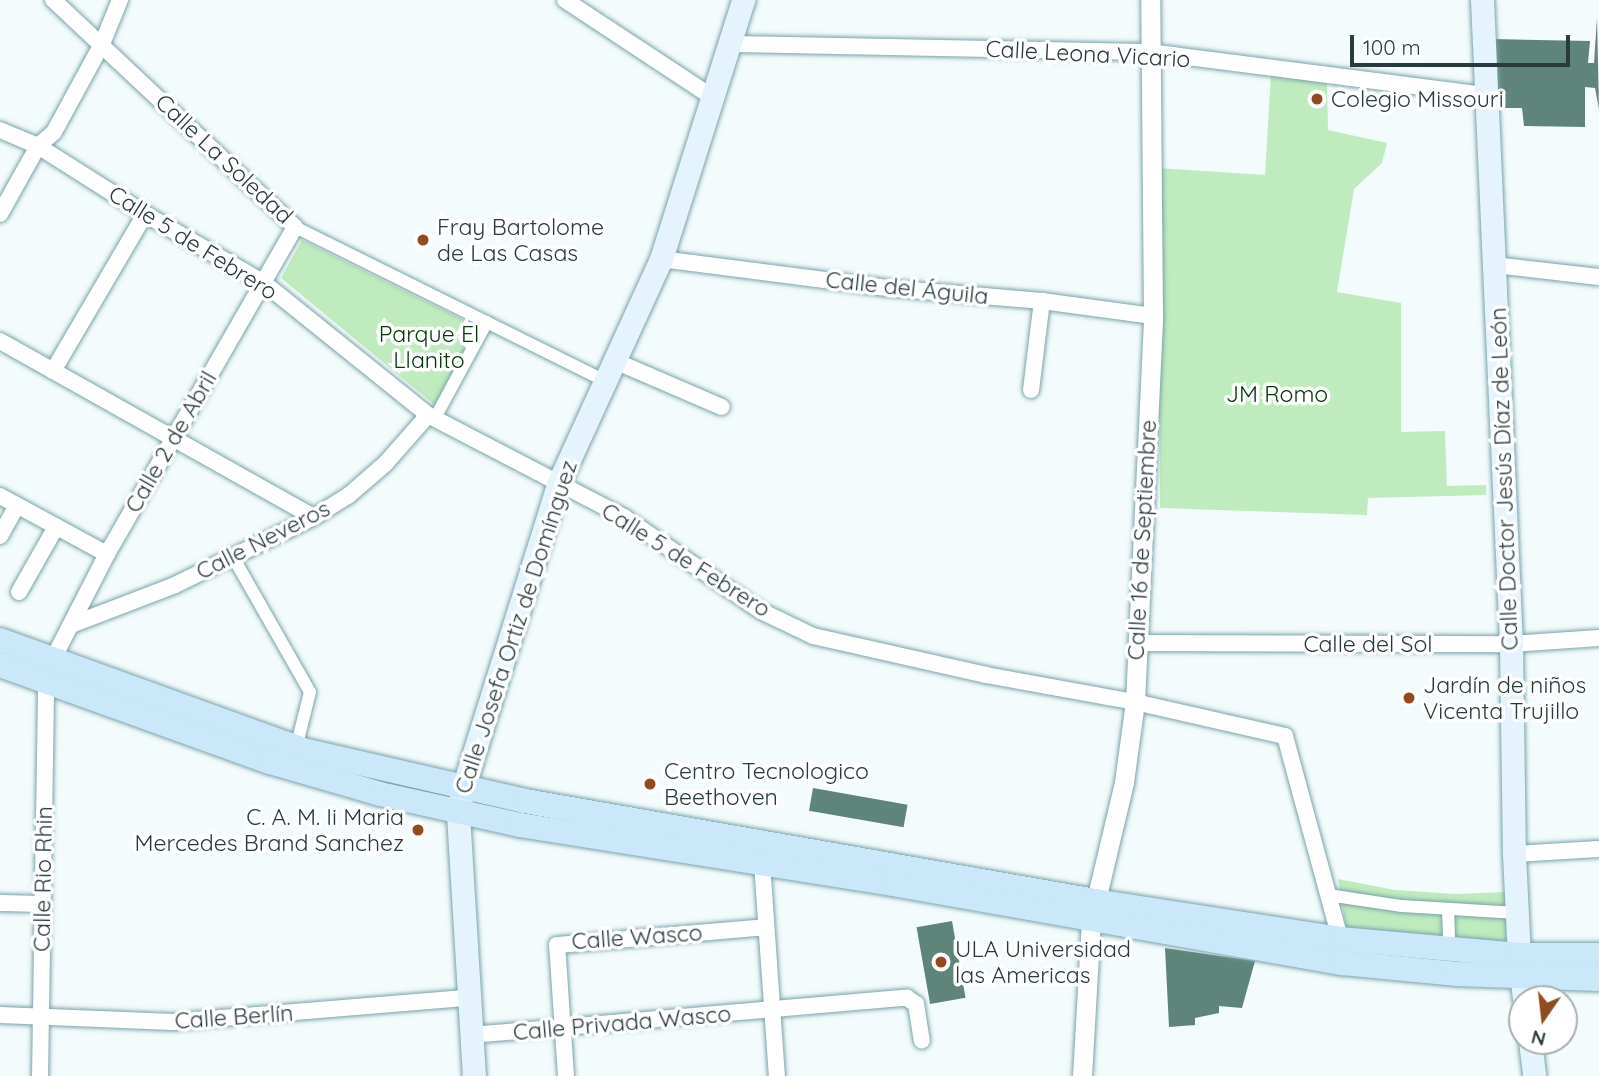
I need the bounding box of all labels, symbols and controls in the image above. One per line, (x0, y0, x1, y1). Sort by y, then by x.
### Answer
scale bar (1354, 21, 1574, 65)
text: 100 m (1363, 34, 1421, 60)
street label: Calle Leona Vicario (985, 35, 1191, 73)
place label: Colegio Missouri (1331, 85, 1504, 113)
street label: Calle La Soledad (150, 88, 298, 230)
marker: Colegio Missouri (1309, 91, 1325, 107)
street label: Calle 5 de Febrero (104, 180, 282, 306)
place label: Fray Bartolome de Las Casas (437, 213, 604, 267)
marker: Fray Bartolome de Las Casas (415, 232, 431, 248)
street label: Calle del Águila (824, 266, 990, 310)
street label: Calle Doctor Jesús Díaz de León (1484, 307, 1524, 651)
park label: Parque El Llanito (379, 320, 479, 374)
street label: Calle 2 de Abril (119, 366, 223, 518)
park label: JM Romo (1226, 380, 1328, 408)
street label: Calle 16 de Septiembre (1122, 419, 1162, 661)
street label: Calle Josefa Ortiz de Domínguez (449, 457, 583, 797)
street label: Calle Neveros (192, 494, 334, 586)
street label: Calle 5 de Febrero (597, 497, 775, 623)
street label: Calle del Sol (1303, 630, 1433, 658)
place label: Jardín de niños Vicenta Trujillo (1423, 671, 1586, 725)
marker: Jardín de niños Vicenta Trujillo (1401, 690, 1417, 706)
place label: Centro Tecnologico Beethoven (664, 757, 869, 811)
marker: Centro Tecnologico Beethoven (642, 776, 658, 792)
place label: C. A. M. Ii Maria Mercedes Brand Sanchez (135, 803, 404, 857)
street label: Calle Rio Rhin (28, 806, 58, 952)
marker: C. A. M. Ii Maria Mercedes Brand Sanchez (410, 822, 426, 838)
street label: Calle Wasco (571, 919, 703, 955)
place label: ULA Universidad las Americas (955, 935, 1131, 989)
marker: ULA Universidad las Americas (933, 954, 949, 970)
north arrow (1508, 985, 1578, 1055)
street label: Calle Berlín (174, 999, 294, 1035)
street label: Calle Privada Wasco (512, 1000, 732, 1046)
text: N (1529, 1025, 1548, 1052)

